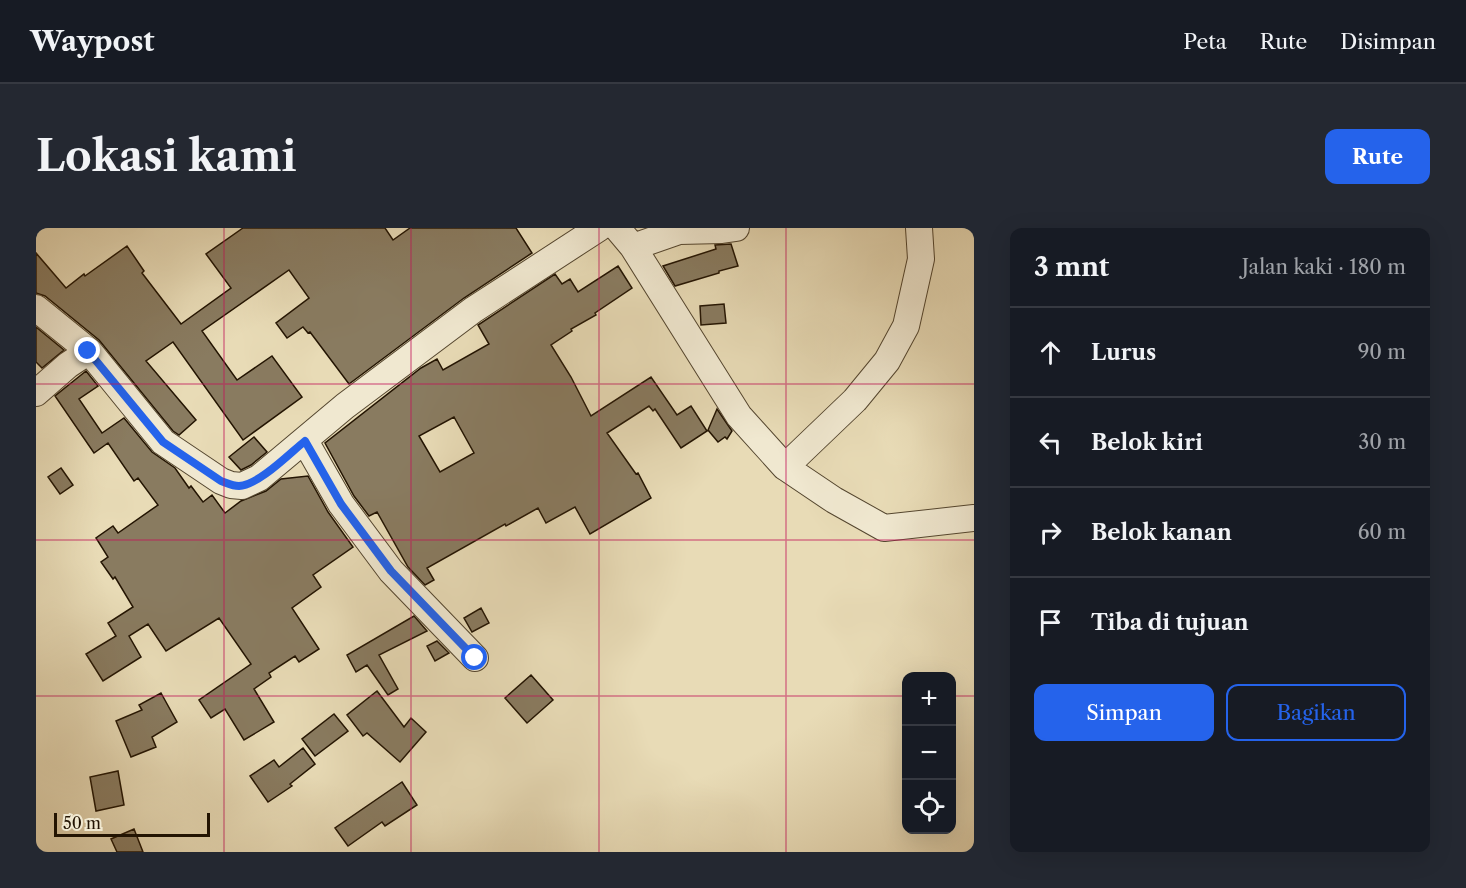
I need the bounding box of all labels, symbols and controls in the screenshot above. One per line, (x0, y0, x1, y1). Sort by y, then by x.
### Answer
text: Waypost (30, 24, 154, 58)
text: Peta (1183, 29, 1227, 54)
text: Rute (1260, 29, 1307, 54)
text: Disimpan (1340, 29, 1436, 54)
button: Rute (1325, 129, 1430, 184)
text: Lokasi kami (36, 130, 297, 182)
text: 3 mnt (1034, 251, 1109, 283)
text: Jalan kaki · 180 m (1242, 255, 1406, 279)
icon: ahead (1034, 336, 1067, 369)
route end (74, 337, 100, 363)
text: Lurus (1091, 339, 1156, 366)
text: 90 m (1358, 340, 1406, 364)
icon: left (1034, 426, 1067, 459)
text: Belok kiri (1091, 429, 1203, 456)
text: 30 m (1358, 430, 1406, 454)
icon: right (1034, 516, 1067, 549)
text: Belok kanan (1091, 519, 1232, 546)
text: 60 m (1358, 520, 1406, 544)
icon: arrive (1034, 606, 1067, 639)
text: Tiba di tujuan (1091, 609, 1249, 636)
route start (461, 644, 487, 670)
map controls (902, 672, 956, 834)
button: + (902, 672, 956, 726)
button: Simpan (1034, 684, 1214, 741)
button: Bagikan (1226, 684, 1406, 741)
button: − (902, 726, 956, 780)
button: locate (902, 780, 956, 834)
scale bar (54, 810, 210, 838)
text: 50 m (63, 813, 101, 833)

